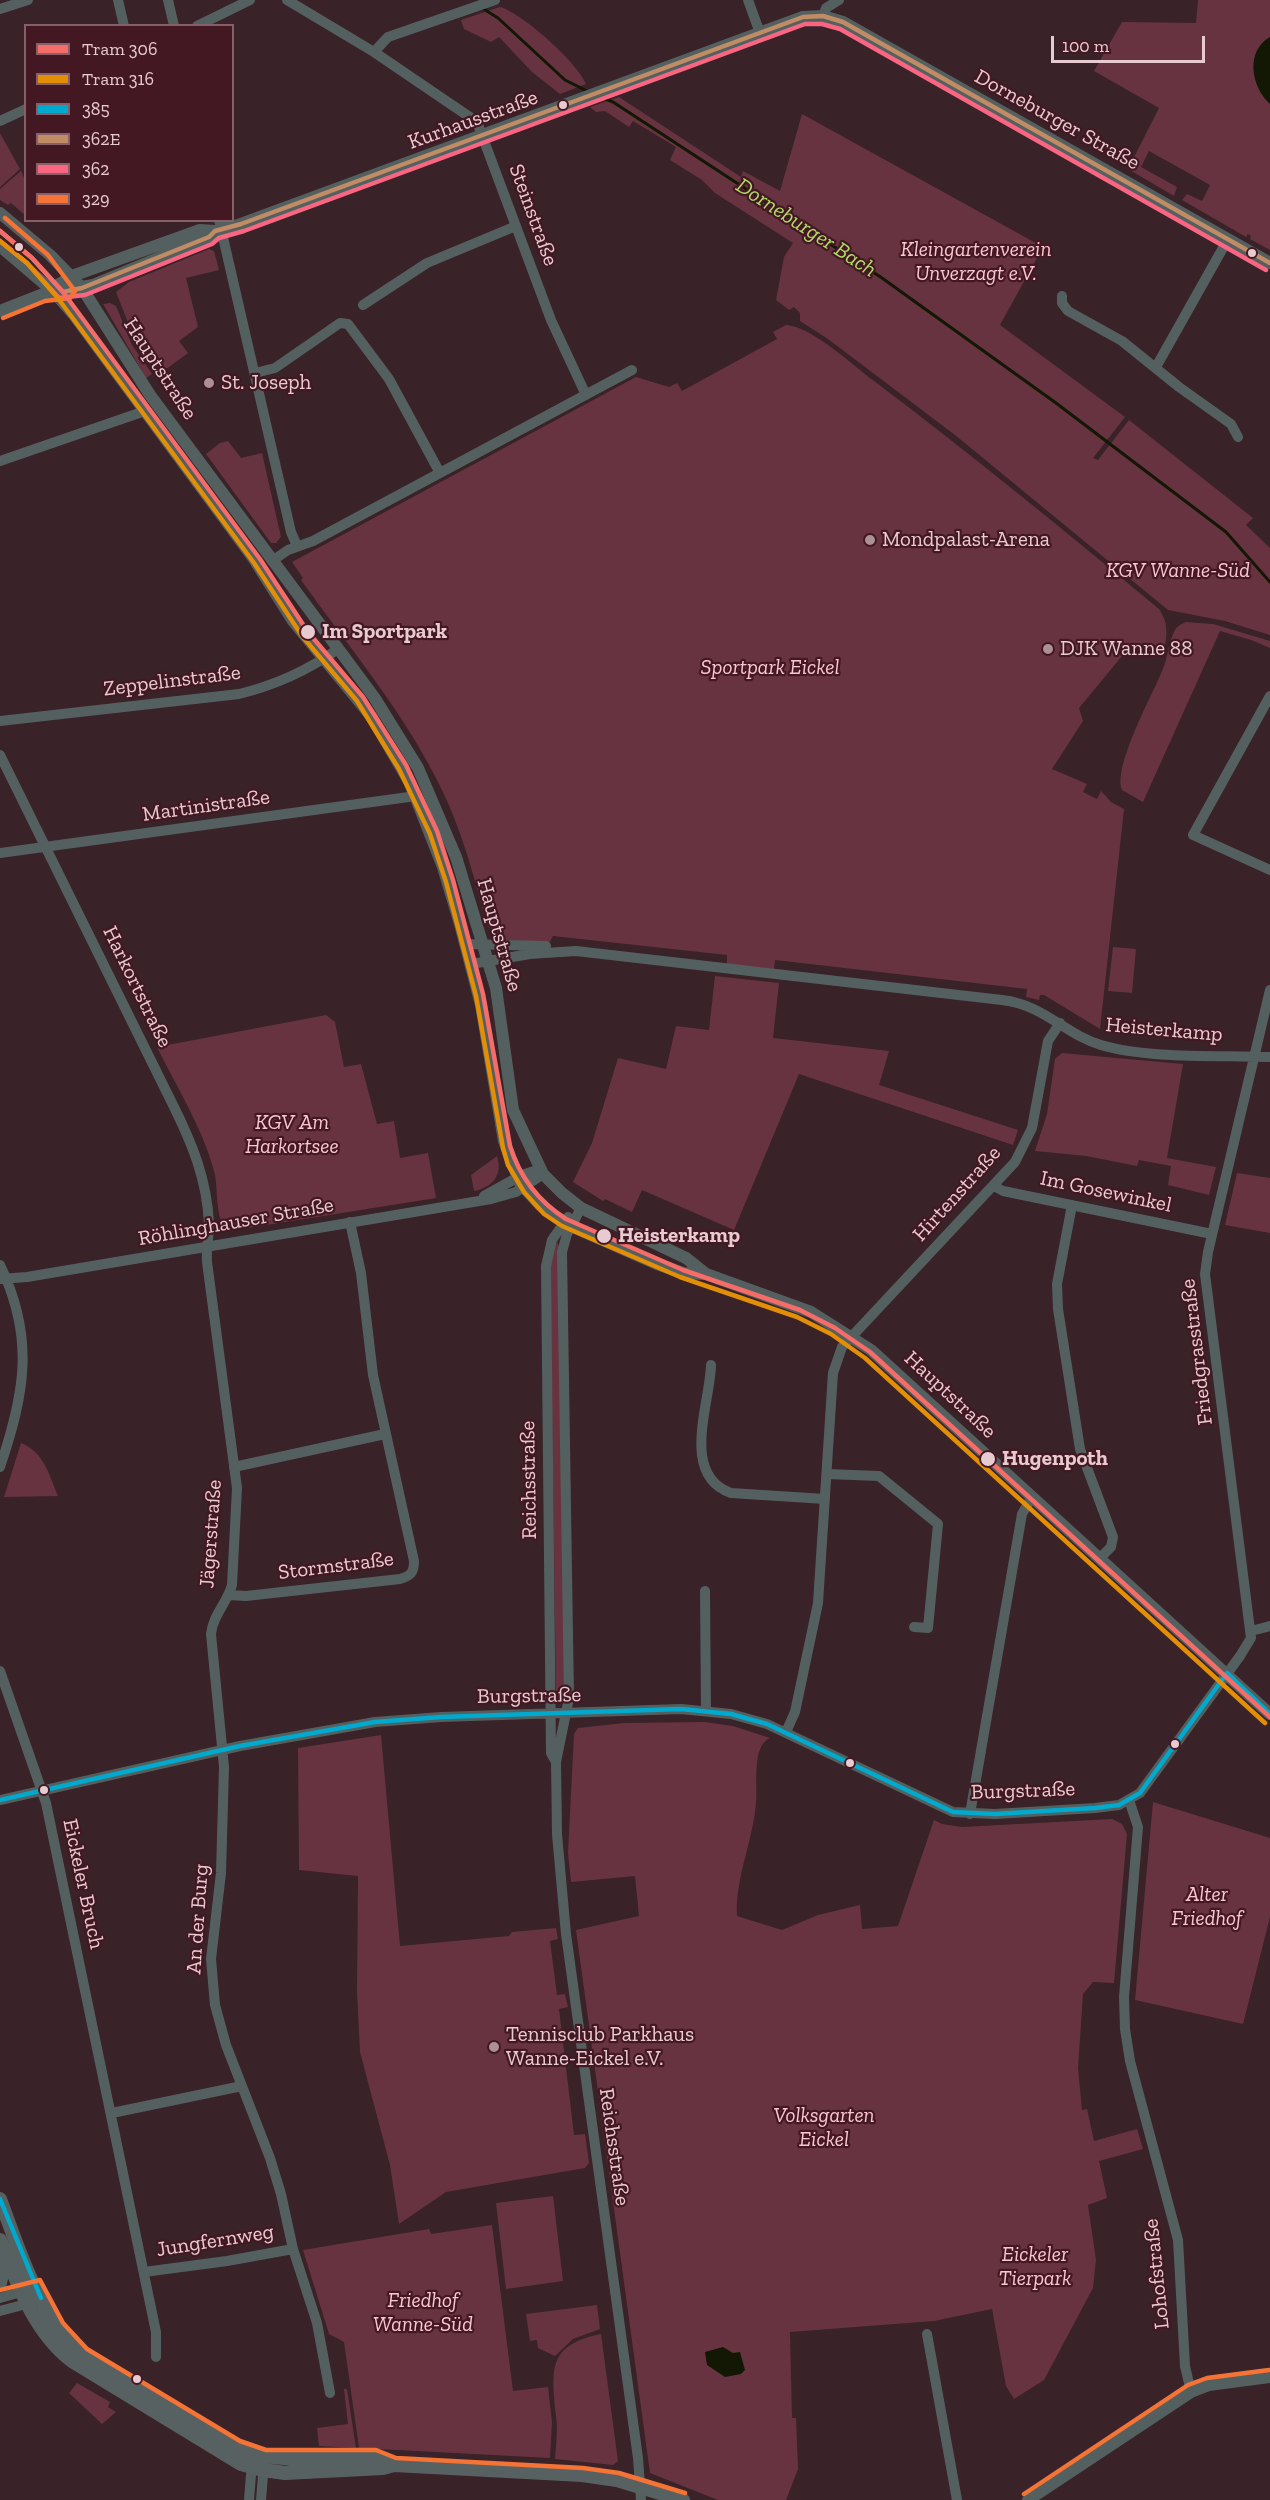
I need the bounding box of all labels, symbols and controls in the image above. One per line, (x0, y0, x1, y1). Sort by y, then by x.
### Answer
legend (24, 24, 234, 222)
scale bar (1054, 24, 1208, 62)
text: 100 m (1062, 35, 1109, 57)
text: Tram 306 (82, 38, 158, 60)
street label: Dorneburger Straße (970, 64, 1144, 176)
text: Tram 316 (82, 68, 154, 90)
street label: Kurhausstraße (405, 85, 541, 155)
text: 385 (82, 98, 110, 120)
unlabelled marker (557, 99, 569, 111)
text: 362E (82, 128, 120, 150)
text: 362 (82, 158, 110, 180)
street label: Steinstraße (503, 161, 563, 269)
water label: Dorneburger Bach (731, 173, 881, 283)
text: 329 (82, 188, 110, 210)
park label: Kleingartenverein Unverzagt e.V. (901, 237, 1051, 287)
unlabelled marker (13, 241, 25, 253)
unlabelled marker (1246, 247, 1258, 259)
street label: Hauptstraße (118, 313, 202, 425)
place label: St. Joseph (221, 370, 311, 396)
marker: St. Joseph (202, 376, 216, 390)
place label: Mondpalast-Arena (882, 527, 1050, 553)
marker: Mondpalast-Arena (863, 533, 877, 547)
park label: KGV Wanne-Süd (1106, 558, 1250, 584)
place label: Im Sportpark (322, 619, 447, 645)
marker: Im Sportpark (299, 623, 317, 641)
place label: DJK Wanne 88 (1060, 636, 1192, 662)
marker: DJK Wanne 88 (1041, 642, 1055, 656)
park label: Sportpark Eickel (700, 655, 840, 681)
street label: Zeppelinstraße (102, 660, 242, 702)
street label: Martinistraße (141, 785, 271, 827)
street label: Hauptstraße (471, 876, 527, 994)
street label: Harkortstraße (97, 922, 177, 1052)
street label: Heisterkamp (1104, 1012, 1224, 1048)
park label: KGV Am Harkortsee (245, 1110, 339, 1160)
street label: Hirtenstraße (908, 1141, 1006, 1247)
street label: Im Gosewinkel (1038, 1166, 1174, 1218)
street label: Röhlinghauser Straße (136, 1192, 336, 1252)
place label: Heisterkamp (618, 1223, 740, 1249)
marker: Heisterkamp (595, 1227, 613, 1245)
street label: Friedgrasstraße (1176, 1278, 1218, 1426)
street label: Hauptstraße (899, 1346, 1001, 1444)
street label: Reichsstraße (515, 1420, 543, 1540)
place label: Hugenpoth (1002, 1446, 1108, 1472)
marker: Hugenpoth (979, 1450, 997, 1468)
street label: Jägerstraße (195, 1479, 227, 1589)
street label: Stormstraße (277, 1546, 395, 1586)
street label: Burgstraße (477, 1682, 581, 1710)
unlabelled marker (1169, 1738, 1181, 1750)
unlabelled marker (844, 1757, 856, 1769)
street label: Burgstraße (970, 1777, 1076, 1805)
unlabelled marker (38, 1784, 50, 1796)
street label: Eickeler Bruch (57, 1817, 109, 1951)
street label: An der Burg (182, 1863, 214, 1975)
park label: Alter Friedhof (1172, 1882, 1242, 1932)
place label: Tennisclub Parkhaus Wanne-Eickel e.V. (506, 2022, 694, 2072)
marker: Tennisclub Parkhaus Wanne-Eickel e.V. (487, 2040, 501, 2054)
street label: Reichsstraße (593, 2087, 635, 2207)
park label: Volksgarten Eickel (773, 2103, 875, 2153)
street label: Lohofstraße (1139, 2218, 1175, 2330)
street label: Jungfernweg (154, 2219, 276, 2263)
park label: Eickeler Tierpark (999, 2242, 1071, 2292)
park label: Friedhof Wanne-Süd (373, 2288, 473, 2338)
unlabelled marker (131, 2373, 143, 2385)

